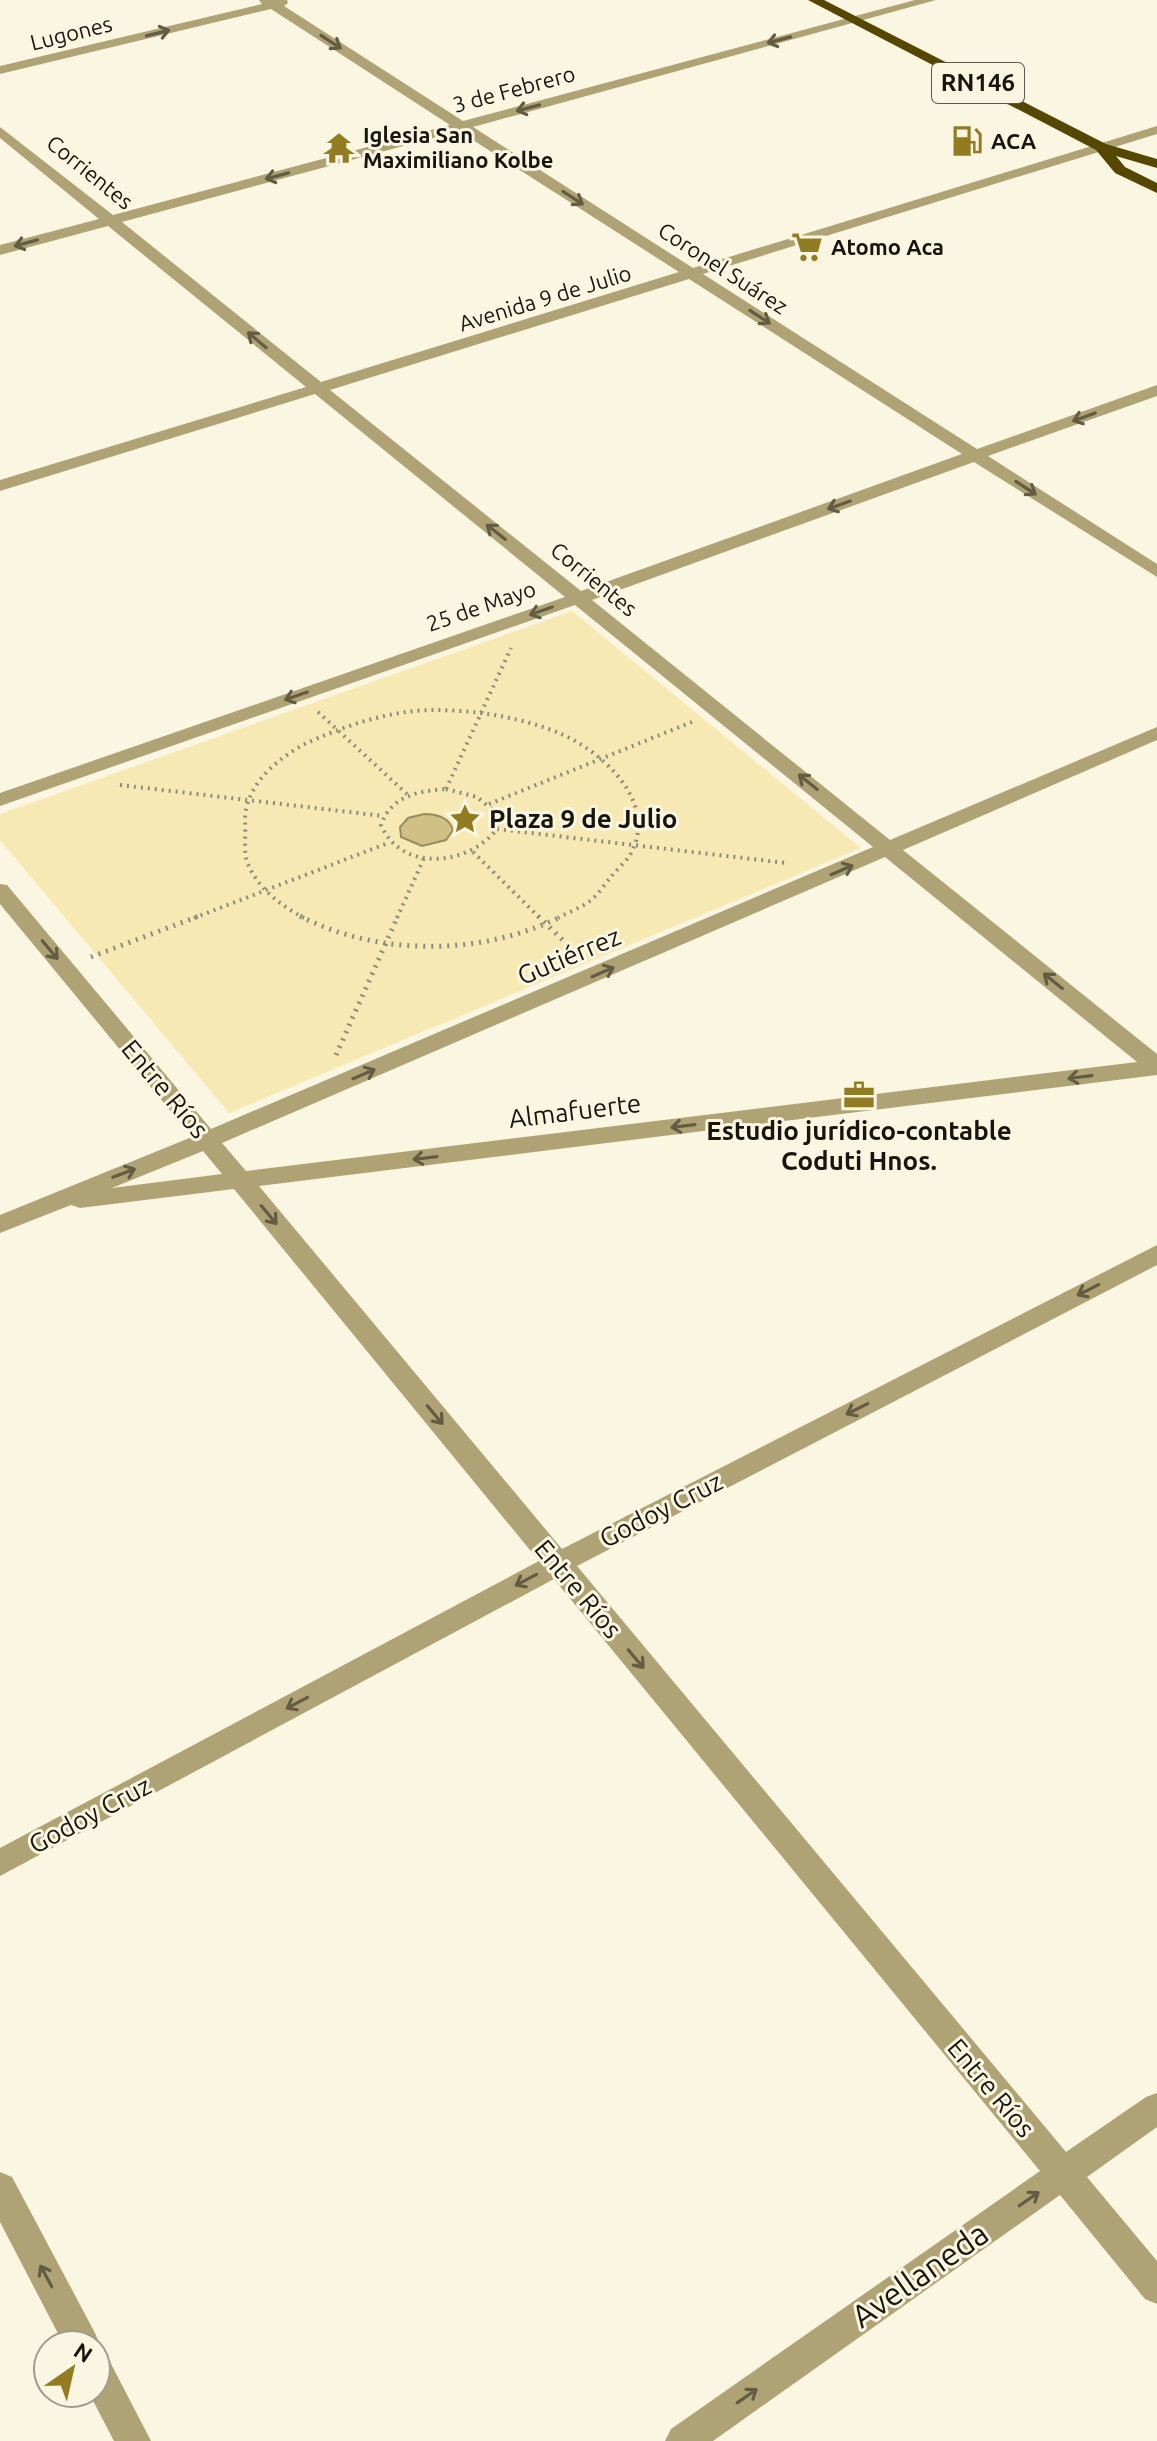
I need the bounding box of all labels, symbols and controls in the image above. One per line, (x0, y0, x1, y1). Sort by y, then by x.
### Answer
street label: Lugones (27, 10, 114, 55)
one-way arrow (144, 24, 170, 39)
one-way arrow (767, 34, 793, 49)
one-way arrow (319, 35, 342, 51)
street label: 3 de Febrero (450, 60, 578, 117)
road number: RN146 (932, 63, 1024, 103)
one-way arrow (516, 101, 542, 116)
place label: Iglesia San Maximiliano Kolbe (363, 122, 553, 172)
fuel station icon: ACA (950, 124, 984, 158)
place label: ACA (991, 128, 1037, 153)
street label: Corrientes (42, 129, 138, 214)
temple icon: Iglesia San Maximiliano Kolbe (322, 131, 356, 165)
one-way arrow (265, 169, 291, 184)
one-way arrow (561, 190, 584, 206)
street label: Coronel Suárez (654, 217, 793, 319)
supermarket icon: Atomo Aca (790, 230, 824, 264)
place label: Atomo Aca (831, 234, 944, 259)
one-way arrow (14, 237, 40, 252)
street label: Avenida 9 de Julio (456, 259, 634, 336)
one-way arrow (748, 309, 770, 326)
one-way arrow (247, 331, 268, 349)
one-way arrow (1072, 410, 1097, 425)
one-way arrow (1014, 480, 1037, 496)
one-way arrow (827, 498, 852, 513)
one-way arrow (486, 523, 507, 541)
street label: Corrientes (546, 536, 642, 621)
street label: 25 de Mayo (423, 575, 539, 636)
one-way arrow (529, 604, 554, 619)
one-way arrow (284, 690, 309, 705)
one-way arrow (798, 773, 819, 791)
place icon: Plaza 9 de Julio (448, 802, 482, 836)
place label: Plaza 9 de Julio (489, 804, 678, 833)
one-way arrow (830, 861, 854, 876)
street label: Gutiérrez (513, 921, 625, 990)
one-way arrow (41, 939, 59, 960)
one-way arrow (590, 963, 615, 978)
one-way arrow (1043, 972, 1064, 990)
street label: Entre Ríos (116, 1034, 215, 1144)
one-way arrow (351, 1065, 376, 1080)
one-way arrow (1067, 1069, 1093, 1084)
office icon: Estudio jurídico-contable Coduti Hnos. (842, 1078, 876, 1112)
street label: Almafuerte (507, 1088, 643, 1133)
place label: Estudio jurídico-contable Coduti Hnos. (706, 1116, 1012, 1175)
one-way arrow (671, 1119, 696, 1134)
one-way arrow (412, 1151, 439, 1166)
one-way arrow (111, 1165, 136, 1179)
one-way arrow (260, 1204, 278, 1225)
one-way arrow (1076, 1283, 1100, 1298)
one-way arrow (845, 1402, 869, 1418)
one-way arrow (426, 1405, 444, 1425)
street label: Godoy Cruz (595, 1466, 727, 1553)
street label: Entre Ríos (529, 1534, 628, 1644)
one-way arrow (515, 1573, 539, 1589)
one-way arrow (627, 1648, 645, 1669)
one-way arrow (286, 1696, 310, 1712)
street label: Godoy Cruz (24, 1770, 156, 1859)
street label: Entre Ríos (942, 2033, 1041, 2143)
one-way arrow (1017, 2191, 1039, 2207)
street label: Avellaneda (844, 2214, 994, 2334)
one-way arrow (38, 2265, 54, 2288)
north arrow (32, 2329, 112, 2409)
text: N (70, 2337, 97, 2367)
one-way arrow (736, 2388, 758, 2404)

